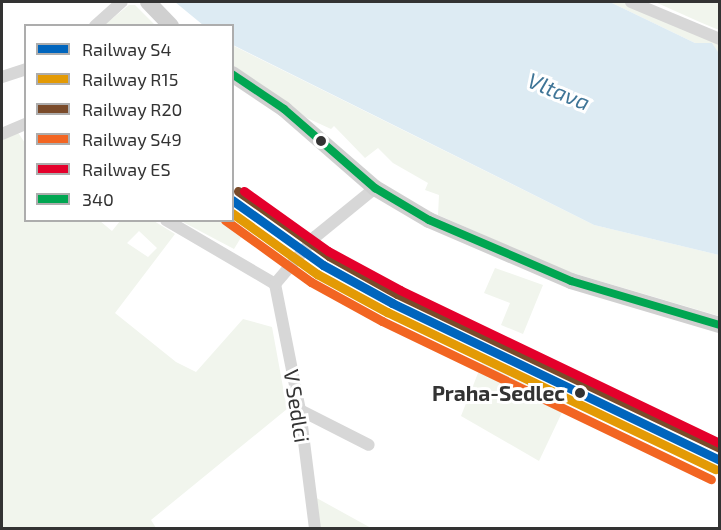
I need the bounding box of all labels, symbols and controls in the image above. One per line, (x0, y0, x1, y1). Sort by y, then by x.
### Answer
legend (24, 24, 234, 222)
text: Railway S4 (82, 38, 172, 60)
water label: Vltava (524, 67, 594, 115)
text: Railway R15 (82, 68, 178, 90)
text: Railway R20 (82, 98, 182, 120)
text: Railway S49 (82, 128, 182, 150)
unlabelled marker (315, 135, 327, 147)
text: Railway ES (82, 158, 171, 180)
text: 340 (82, 188, 114, 210)
street label: V Sedlci (279, 367, 315, 445)
place label: Praha-Sedlec (432, 380, 565, 406)
marker: Praha-Sedlec (570, 383, 590, 403)

